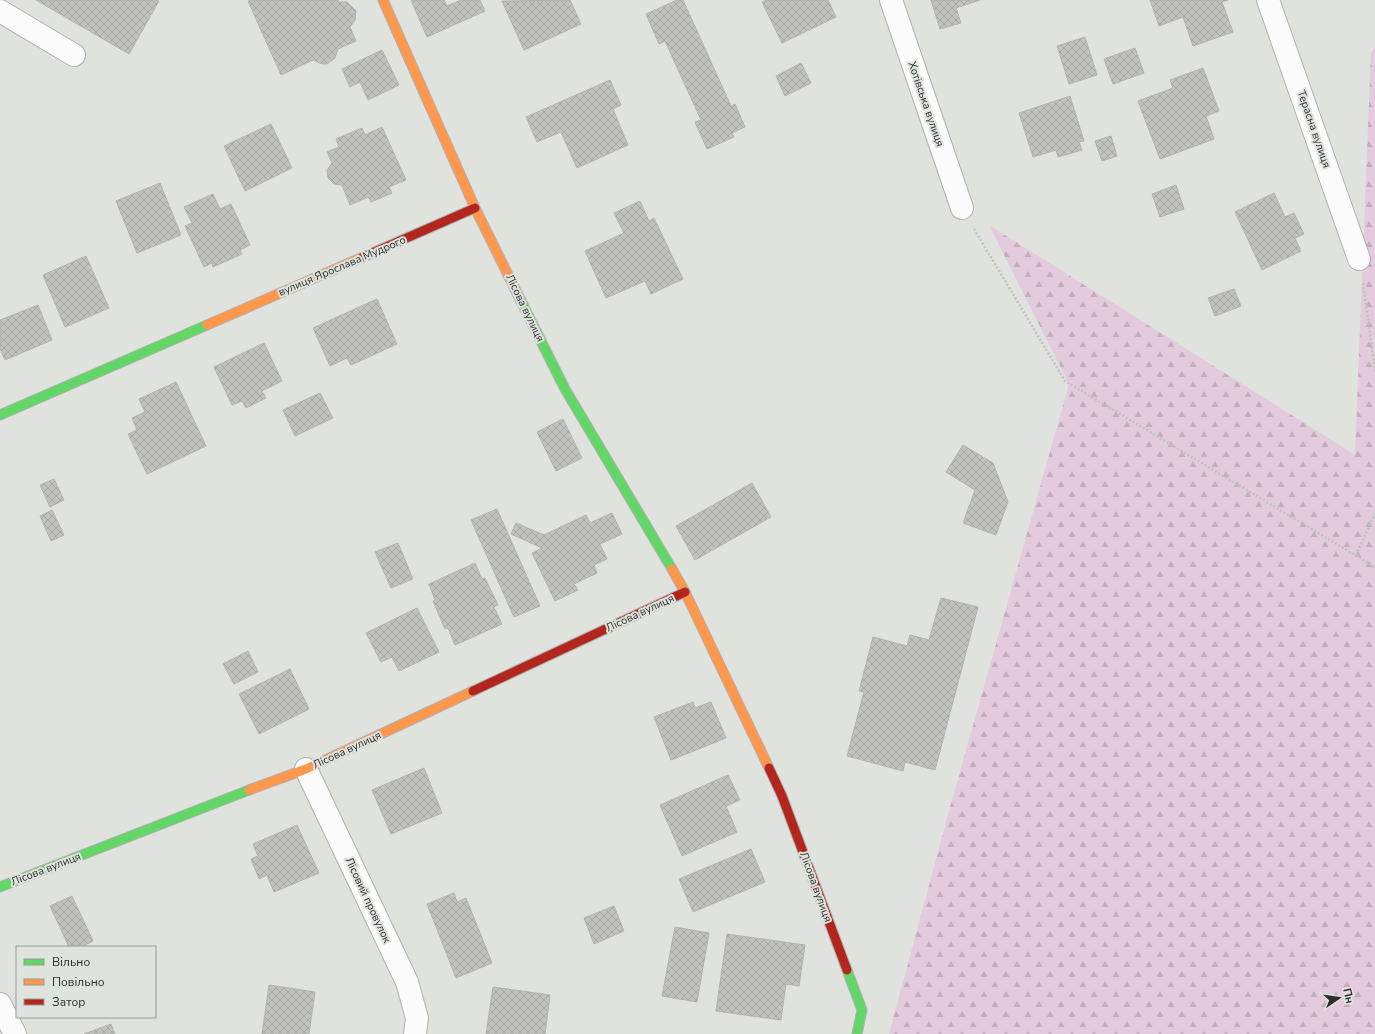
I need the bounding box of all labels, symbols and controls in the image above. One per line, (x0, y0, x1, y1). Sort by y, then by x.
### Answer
street label: Хотівська вулиця (904, 59, 948, 149)
street label: Терасна вулиця (1294, 88, 1334, 170)
street label: вулиця Ярослава Мудрого (276, 232, 408, 300)
street label: Лісова вулиця (502, 272, 548, 344)
street label: Лісова вулиця (603, 591, 677, 635)
street label: Лісова вулиця (310, 728, 384, 772)
street label: Лісова вулиця (9, 849, 83, 889)
street label: Лісова вулиця (796, 850, 836, 924)
street label: Лісовий провулок (342, 855, 395, 945)
legend (16, 946, 156, 1018)
text: Вільно (52, 954, 90, 970)
text: Повільно (52, 974, 105, 990)
north arrow (1319, 978, 1359, 1018)
text: Пн (1339, 987, 1357, 1005)
text: Затор (52, 994, 85, 1010)

